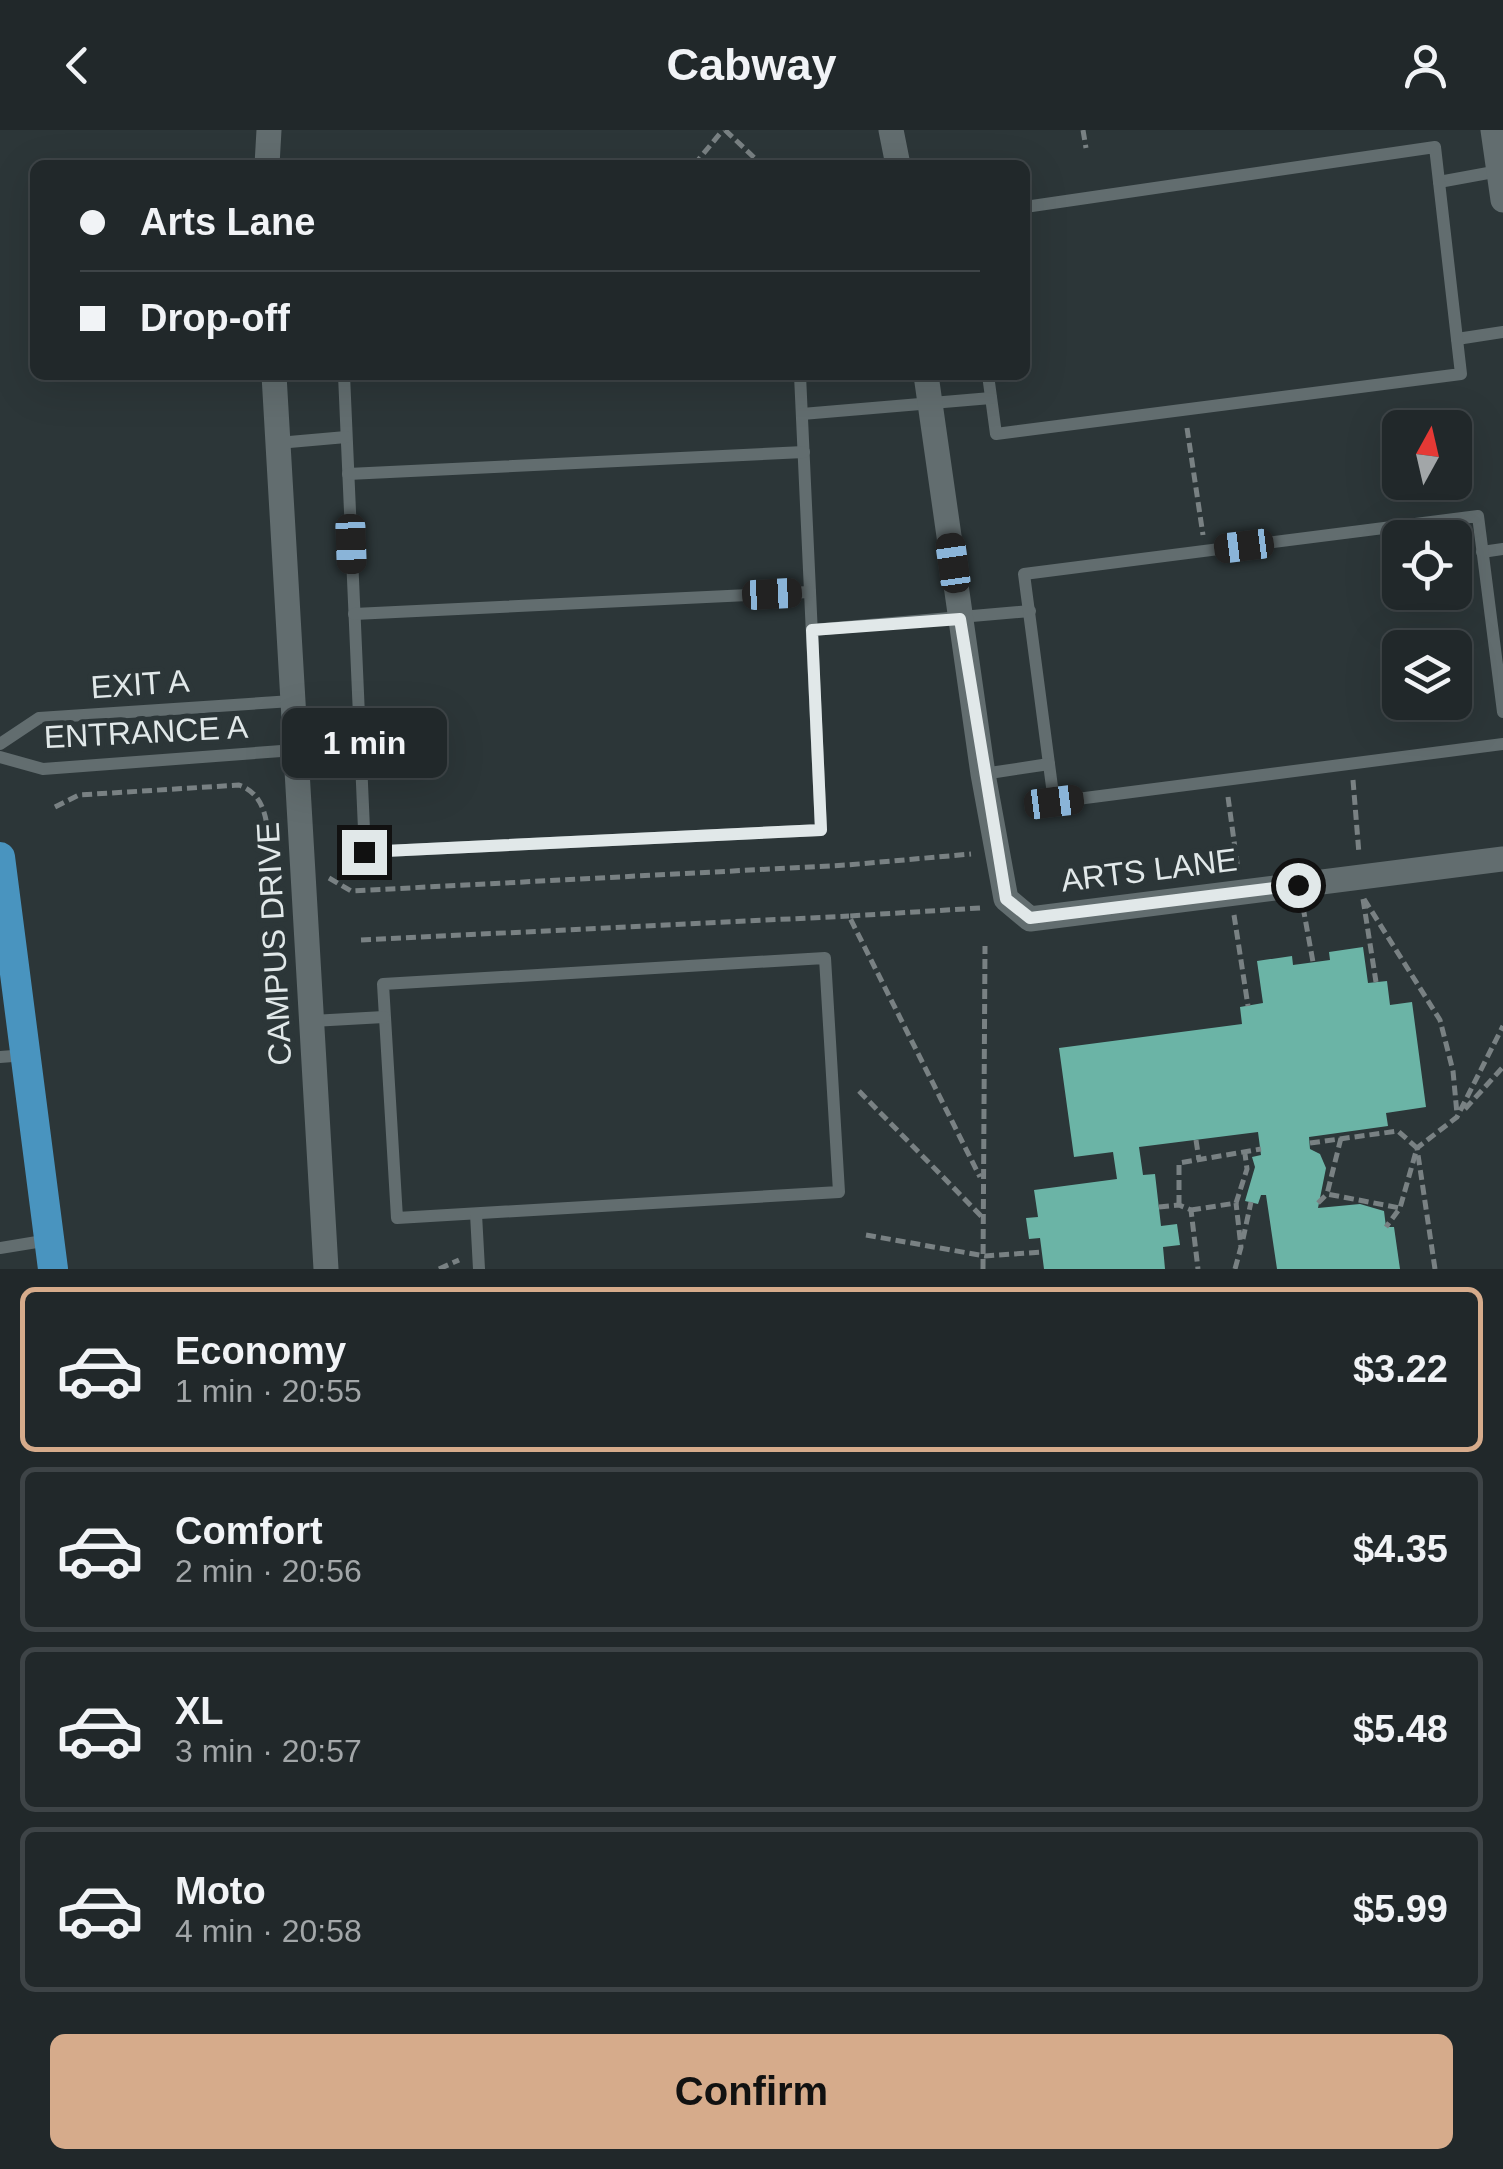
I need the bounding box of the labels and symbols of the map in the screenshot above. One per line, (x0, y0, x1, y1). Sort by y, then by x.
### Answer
north arrow (1382, 410, 1472, 500)
car (335, 513, 367, 575)
car (1212, 527, 1276, 565)
car (934, 531, 972, 595)
car (741, 577, 803, 611)
street label: EXIT A (89, 663, 191, 705)
callout: 1 min (282, 707, 446, 777)
street label: ENTRANCE A (43, 709, 250, 755)
car (1022, 783, 1086, 821)
street label: CAMPUS DRIVE (250, 821, 298, 1067)
route end (342, 830, 387, 875)
street label: ARTS LANE (1059, 841, 1239, 899)
route start (1276, 863, 1321, 908)

